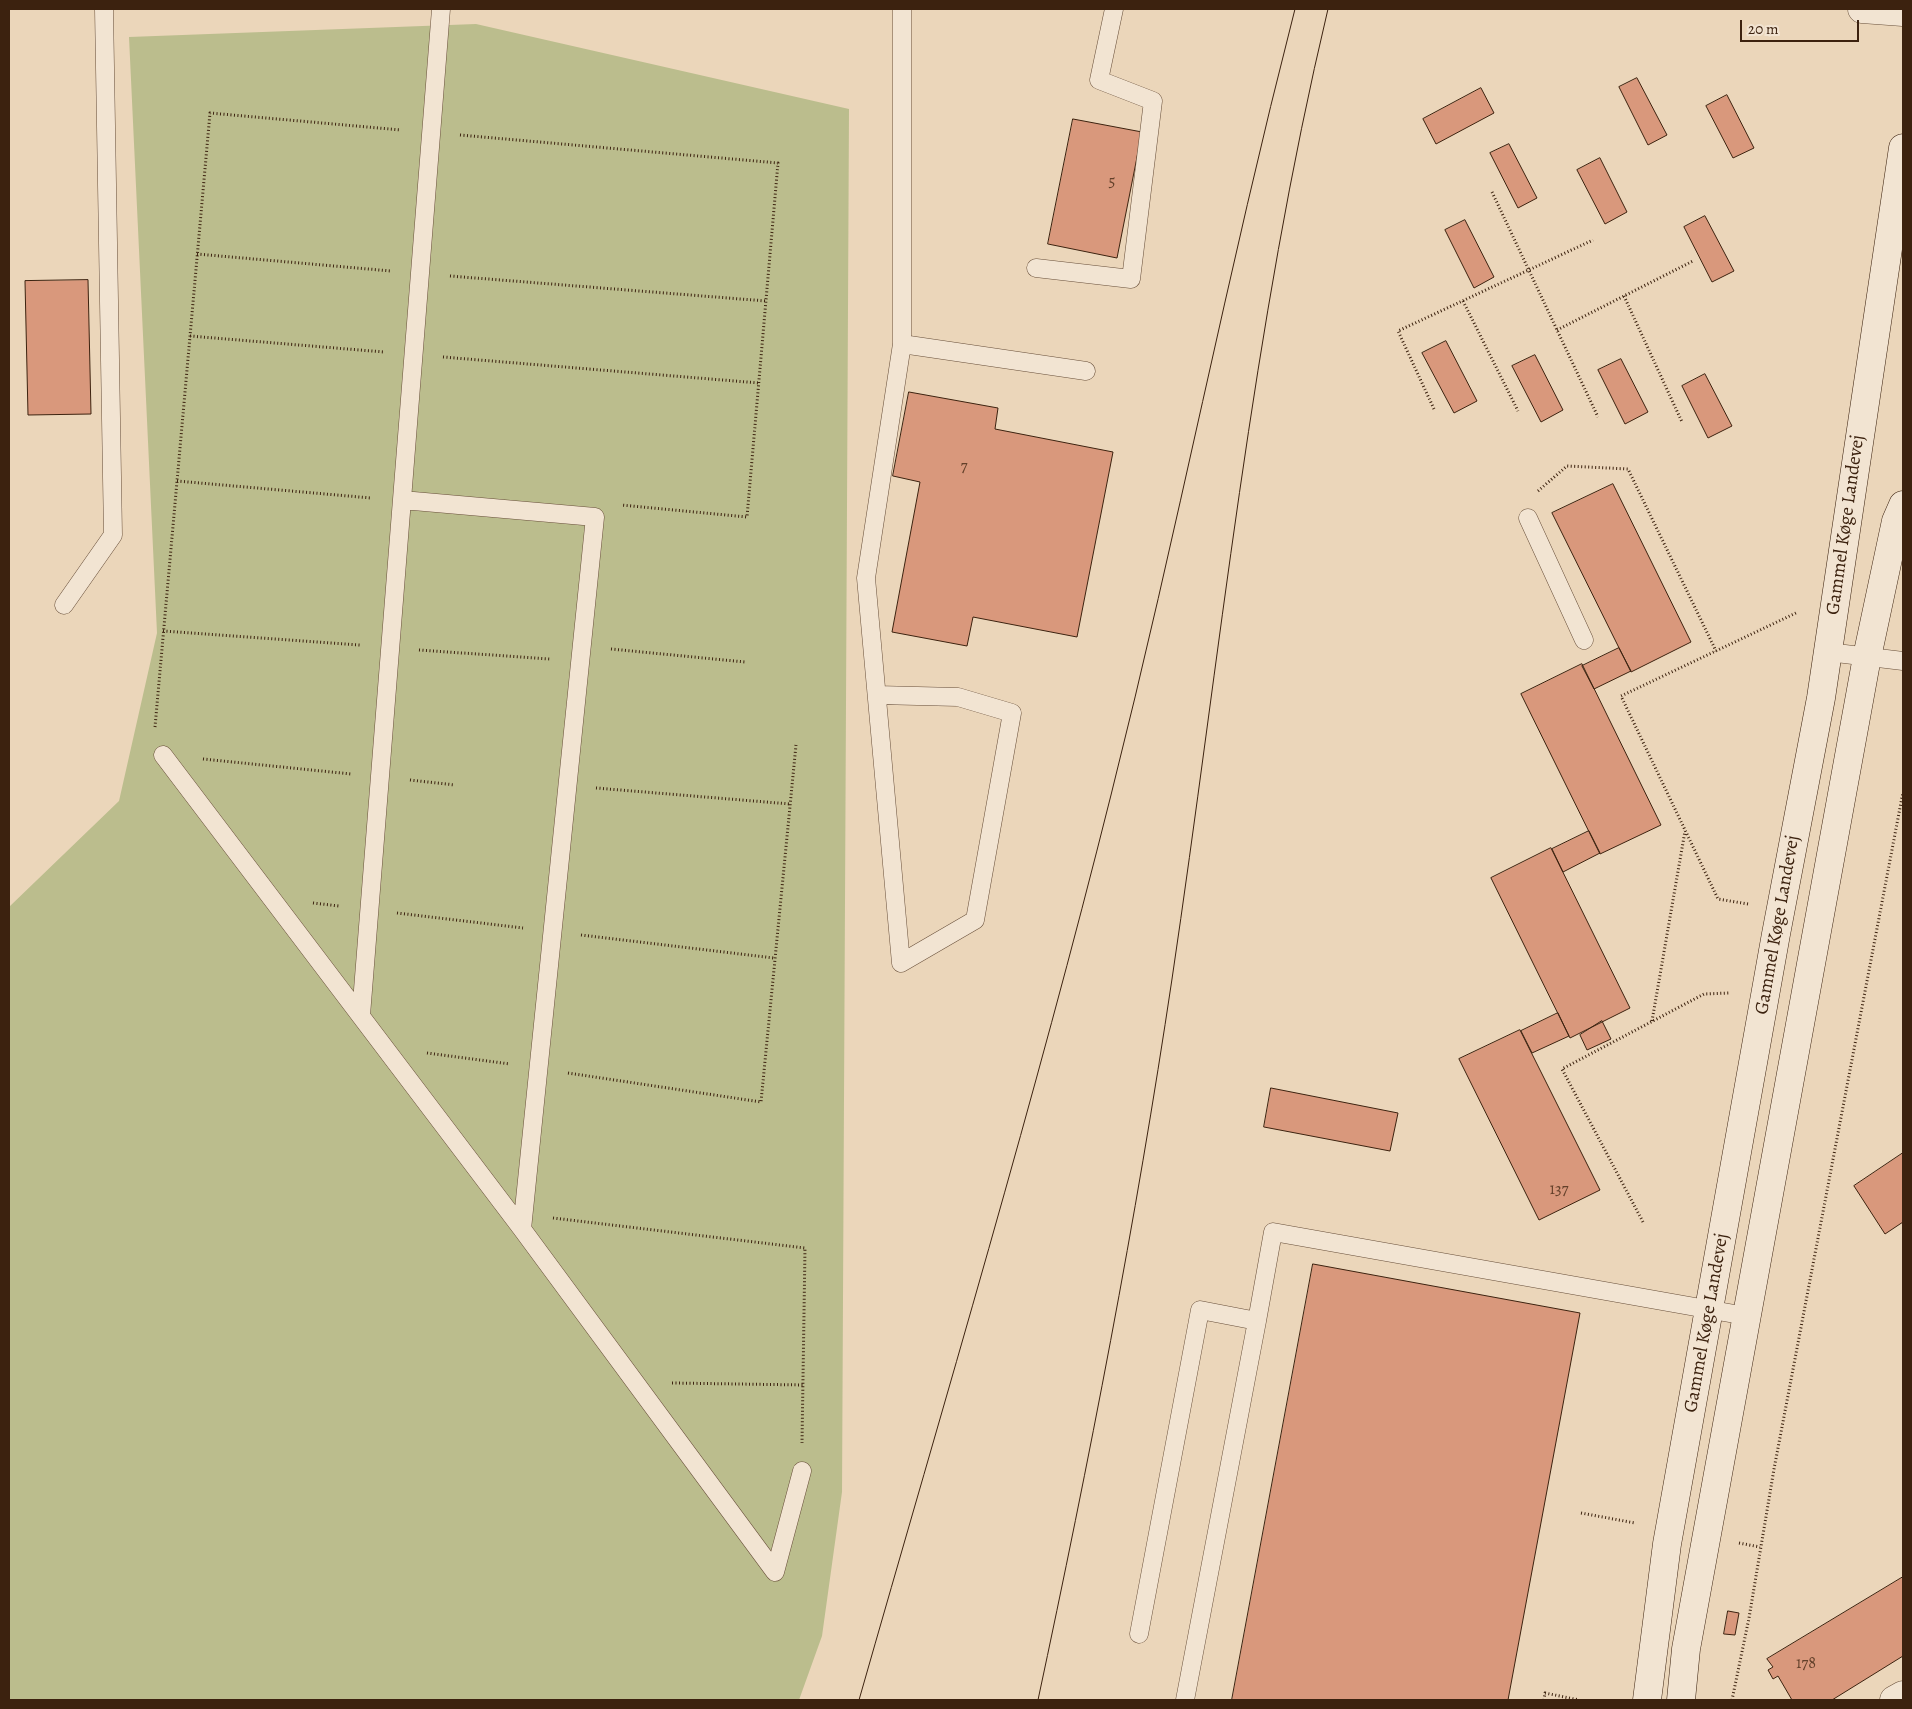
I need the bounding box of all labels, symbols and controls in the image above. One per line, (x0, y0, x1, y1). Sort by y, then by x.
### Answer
scale bar (1742, 10, 1861, 42)
text: 20 m (1748, 19, 1779, 39)
house number: 5 (1109, 172, 1115, 192)
street label: Gammel Køge Landevej (1822, 434, 1870, 616)
house number: 7 (961, 457, 967, 477)
street label: Gammel Køge Landevej (1751, 834, 1805, 1016)
house number: 137 (1550, 1180, 1568, 1200)
street label: Gammel Køge Landevej (1680, 1232, 1734, 1414)
house number: 178 (1796, 1654, 1816, 1674)

